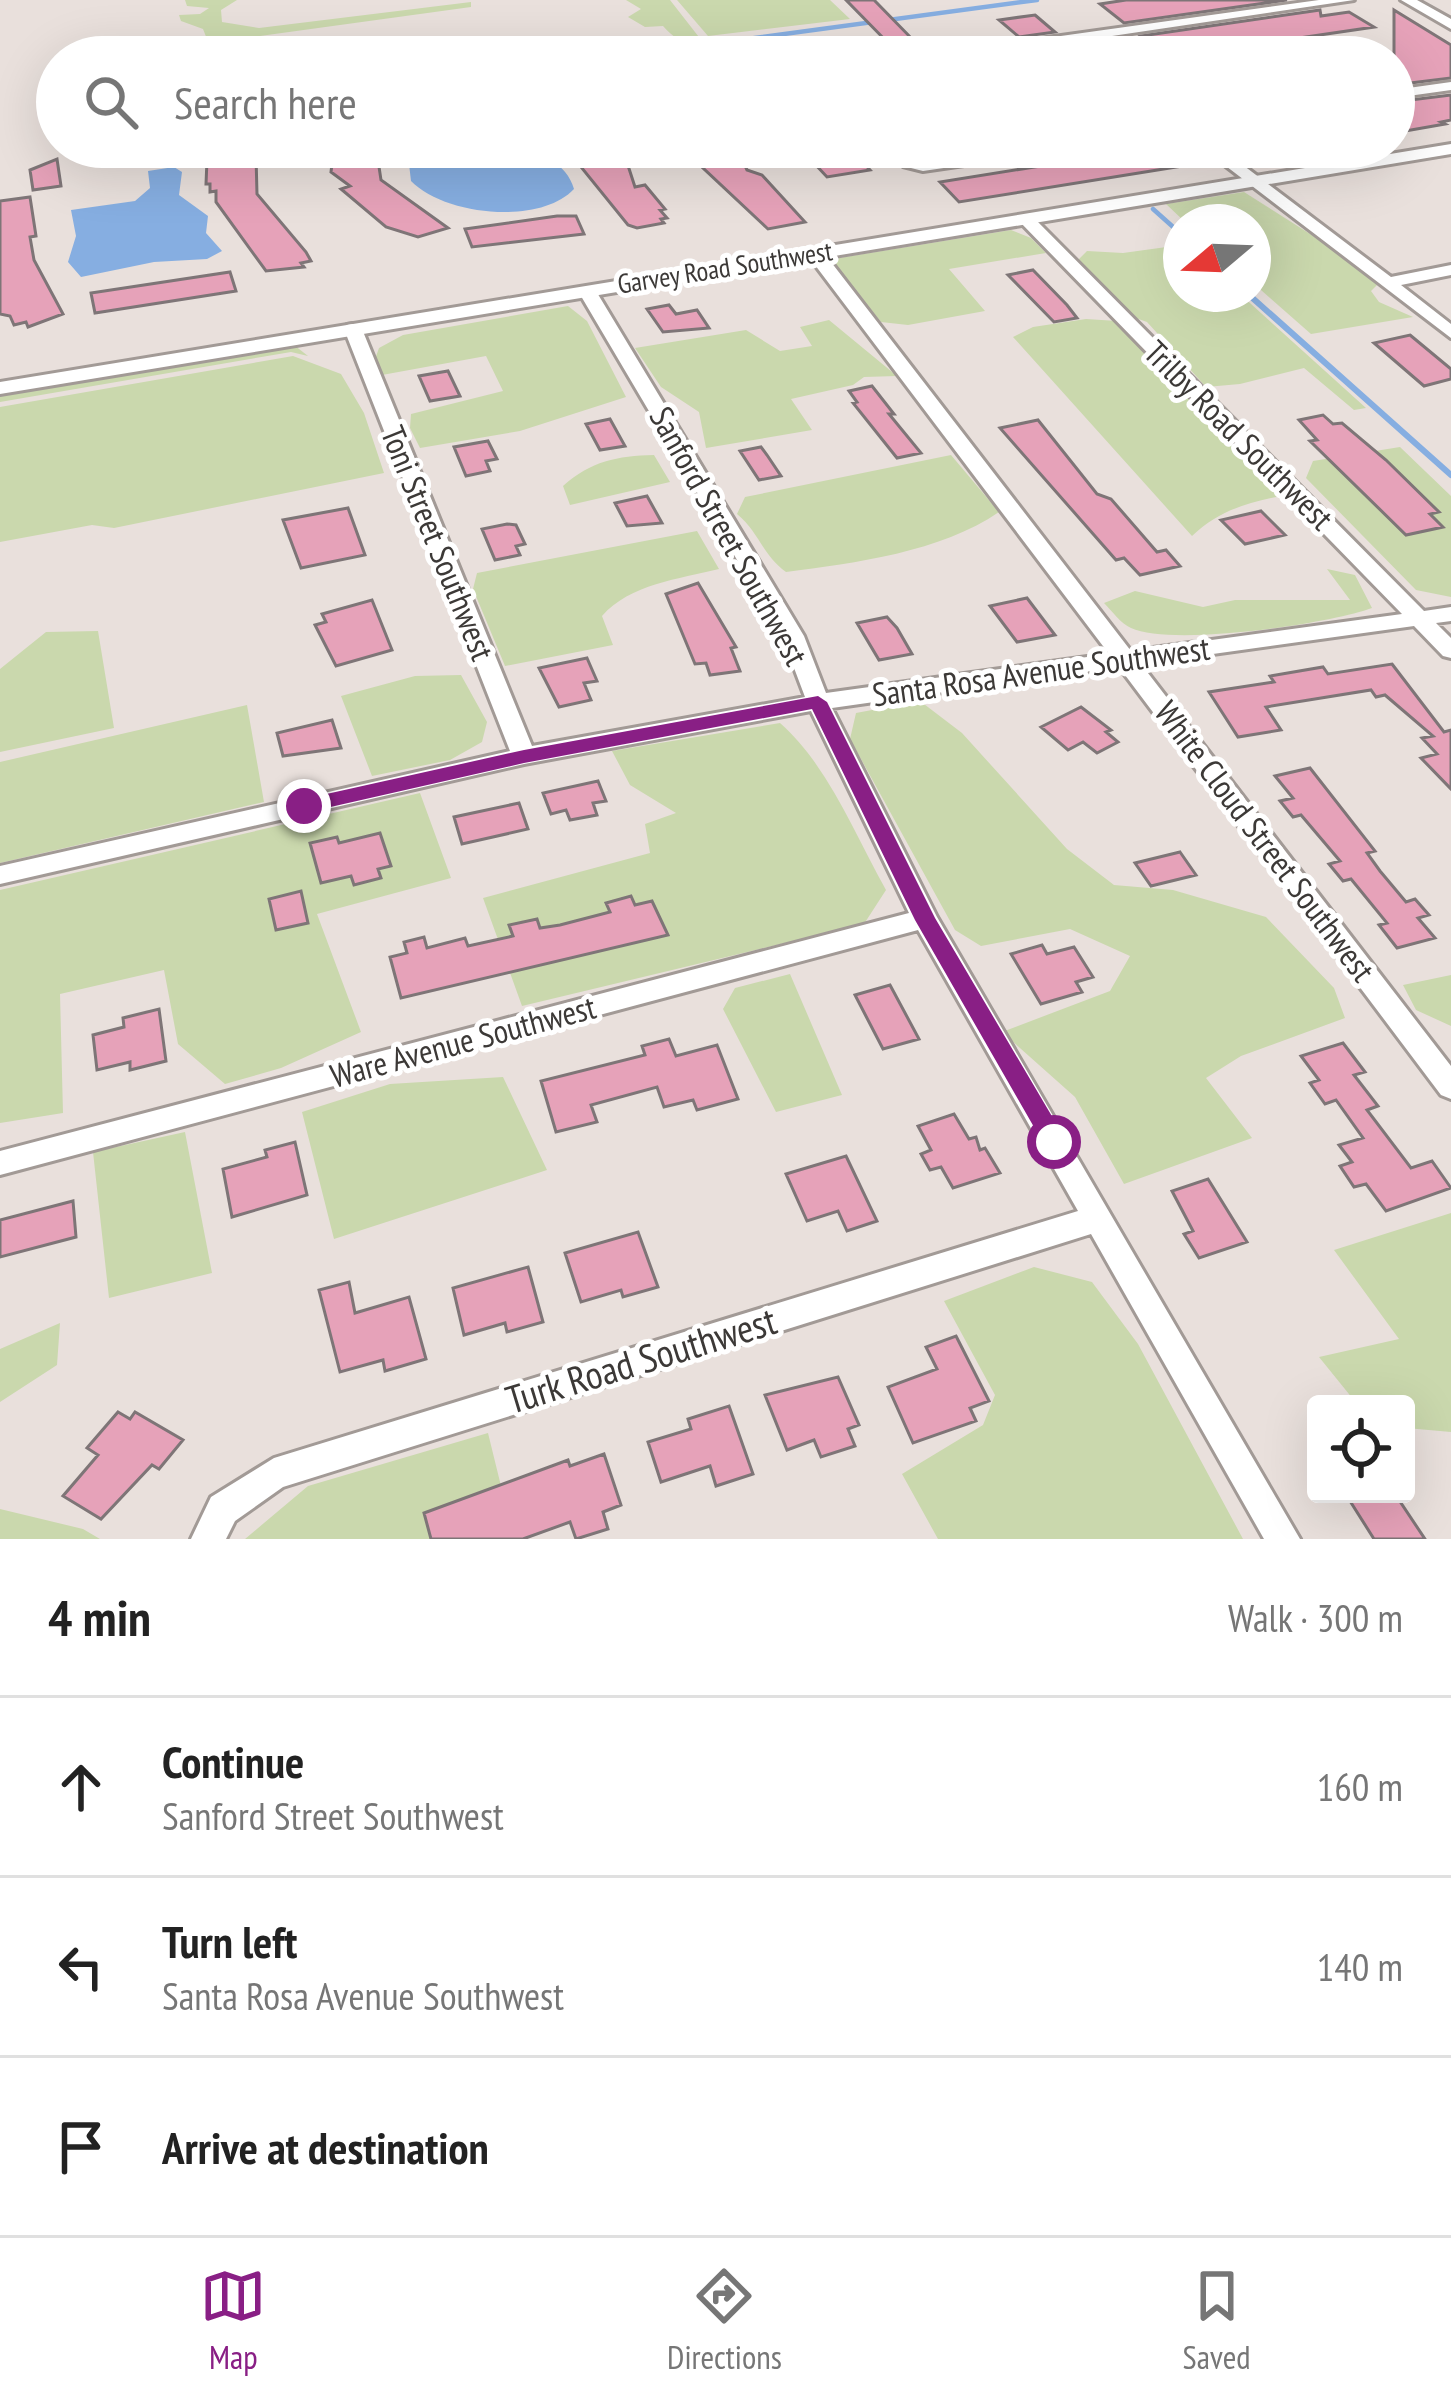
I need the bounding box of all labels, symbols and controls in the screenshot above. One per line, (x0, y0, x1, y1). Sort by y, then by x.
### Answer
search box (36, 36, 1415, 168)
icon: search (78, 69, 144, 135)
text: Search here (174, 73, 357, 131)
north arrow (1163, 204, 1271, 312)
street label: Garvey Road Southwest (615, 233, 835, 301)
street label: Trilby Road Southwest (1135, 331, 1343, 539)
street label: Sanford Street Southwest (641, 399, 818, 673)
street label: Toni Street Southwest (372, 419, 505, 666)
street label: Santa Rosa Avenue Southwest (870, 626, 1212, 715)
street label: White Cloud Street Southwest (1146, 692, 1385, 990)
route end (277, 779, 331, 833)
street label: Ware Avenue Southwest (326, 984, 600, 1097)
route start (1027, 1115, 1081, 1169)
street label: Turk Road Southwest (500, 1294, 782, 1425)
map controls (1307, 1395, 1415, 1503)
button: locate (1307, 1395, 1415, 1503)
text: 4 min (48, 1584, 151, 1650)
text: Walk · 300 m (1228, 1592, 1403, 1643)
text: Continue (162, 1732, 304, 1790)
icon: ahead (48, 1754, 114, 1820)
text: 160 m (1317, 1761, 1403, 1812)
text: Sanford Street Southwest (162, 1790, 504, 1841)
text: Turn left (162, 1912, 297, 1970)
icon: left (48, 1934, 114, 2000)
text: 140 m (1317, 1941, 1403, 1992)
text: Santa Rosa Avenue Southwest (162, 1970, 564, 2021)
icon: arrive (48, 2114, 114, 2180)
text: Arrive at destination (162, 2118, 489, 2176)
tab: Map (200, 2263, 266, 2378)
tab: Directions (667, 2263, 782, 2378)
tab: Saved (1183, 2263, 1251, 2378)

